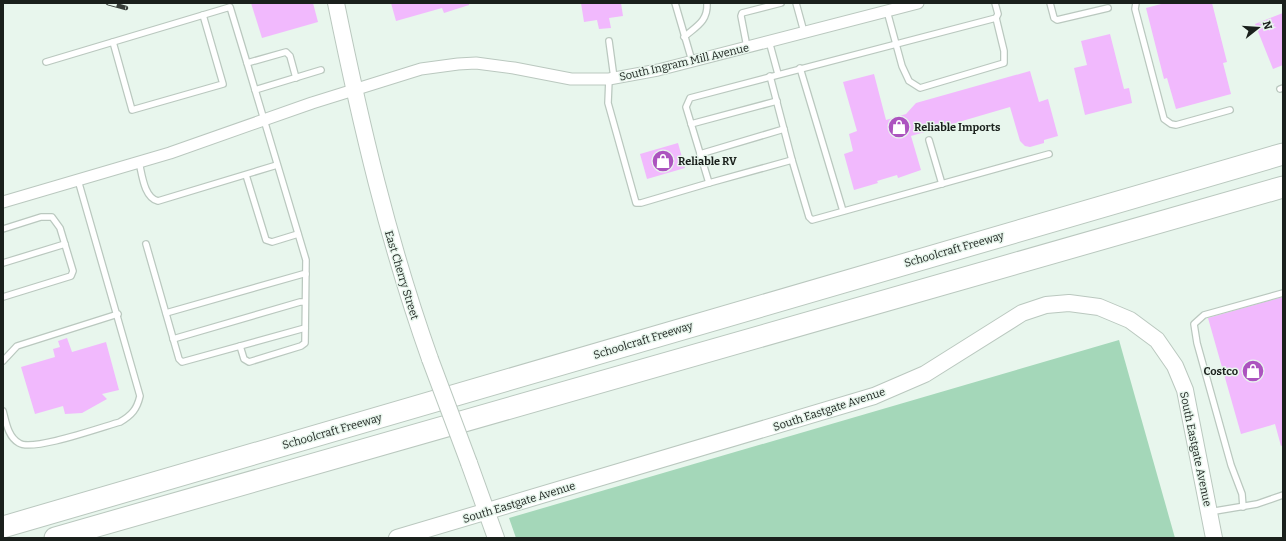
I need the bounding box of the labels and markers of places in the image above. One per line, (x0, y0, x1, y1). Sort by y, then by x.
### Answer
shop icon: Reliable Imports (886, 114, 912, 140)
place label: Reliable Imports (914, 121, 1001, 134)
shop icon: Reliable RV (650, 148, 676, 174)
place label: Reliable RV (678, 155, 737, 168)
shop icon: Costco (1240, 358, 1266, 384)
place label: Costco (1204, 365, 1238, 378)

